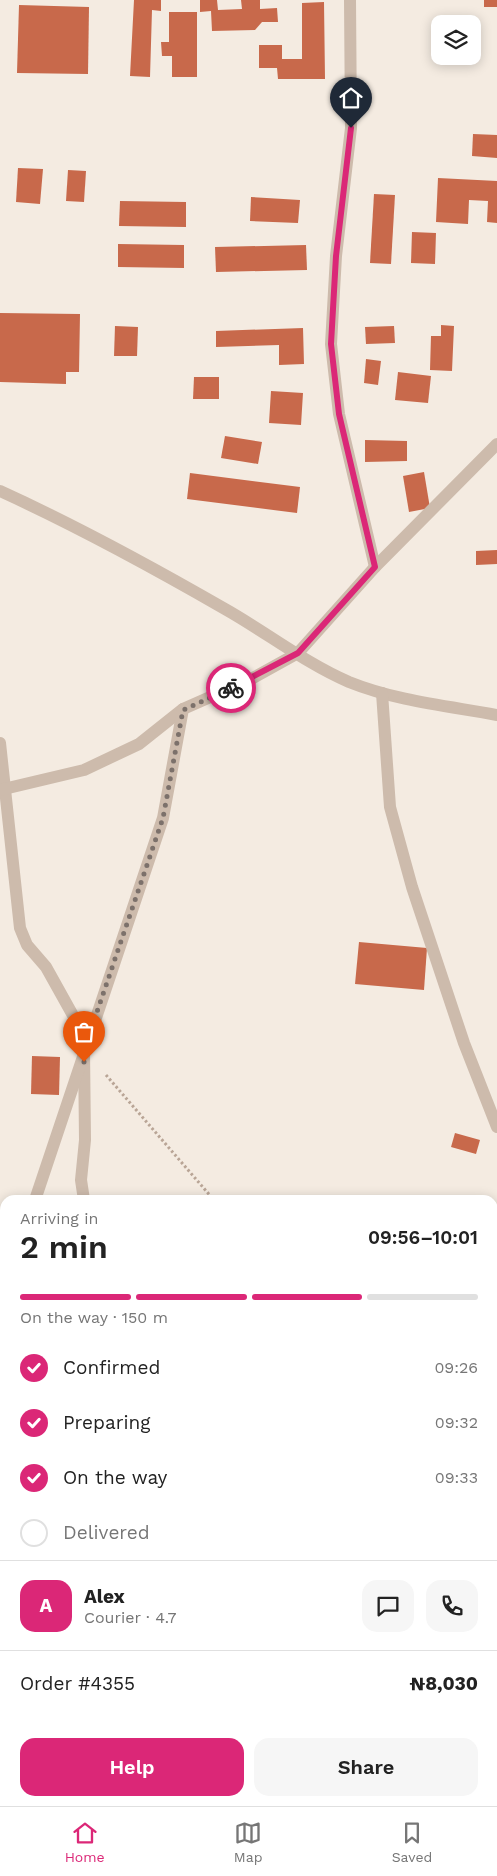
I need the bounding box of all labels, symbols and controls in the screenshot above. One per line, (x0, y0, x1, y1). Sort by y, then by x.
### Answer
map controls (431, 15, 481, 65)
button: layers (431, 15, 481, 65)
pin (330, 77, 372, 128)
icon: home (337, 84, 365, 112)
courier (206, 663, 256, 713)
icon: bike (217, 674, 245, 702)
pin (63, 1011, 105, 1062)
icon: bag (70, 1018, 98, 1046)
text: Arriving in (20, 1209, 98, 1228)
text: 09:56–10:01 (368, 1226, 478, 1249)
text: 2 min (20, 1228, 108, 1266)
text: On the way · 150 m (20, 1308, 168, 1327)
icon: check (20, 1354, 48, 1382)
text: Confirmed (63, 1356, 160, 1379)
text: 09:26 (434, 1358, 478, 1377)
icon: check (20, 1409, 48, 1437)
text: Preparing (63, 1411, 150, 1434)
text: 09:32 (435, 1413, 478, 1432)
icon: check (20, 1464, 48, 1492)
text: On the way (63, 1466, 167, 1489)
text: 09:33 (435, 1468, 478, 1487)
text: Delivered (63, 1521, 150, 1544)
button: chat (362, 1580, 414, 1632)
button: phone (426, 1580, 478, 1632)
text: Alex (84, 1585, 125, 1608)
text: A (40, 1594, 52, 1617)
text: Courier · 4.7 (84, 1608, 177, 1627)
text: Order #4355 (20, 1672, 135, 1695)
text: ₦8,030 (410, 1672, 478, 1695)
button: Help (20, 1738, 244, 1796)
button: Share (254, 1738, 478, 1796)
tab: Home (65, 1819, 105, 1865)
tab: Map (234, 1819, 262, 1865)
tab: Saved (392, 1819, 432, 1865)

